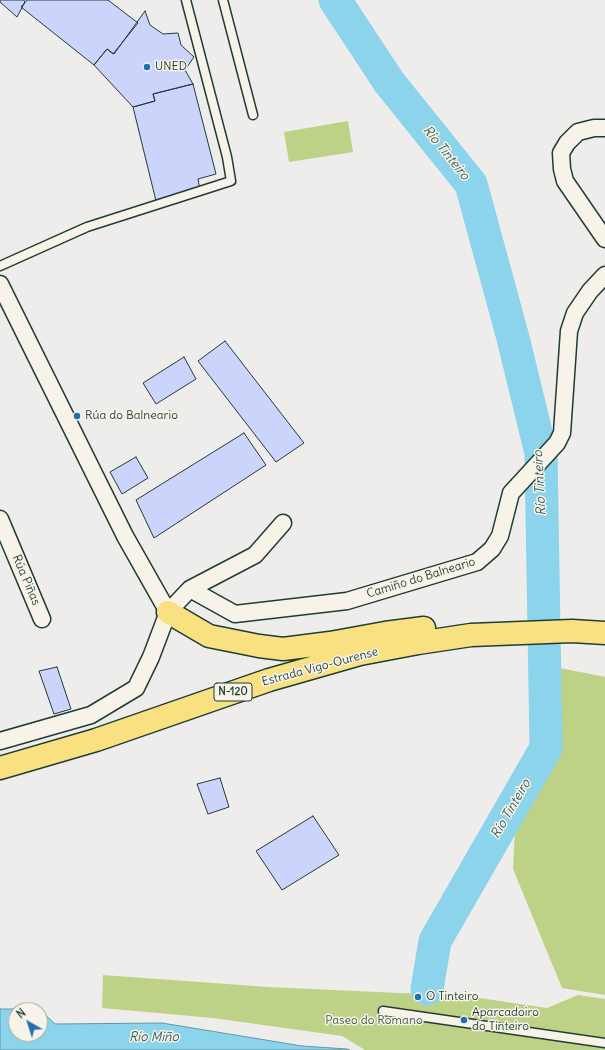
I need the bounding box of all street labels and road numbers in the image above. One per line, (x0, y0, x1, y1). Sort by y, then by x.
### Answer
street label: Rúa Piñas (9, 553, 43, 607)
street label: Camiño do Balneario (365, 555, 477, 601)
street label: Estrada Vigo-Ourense (260, 645, 380, 689)
road number: N-120 (214, 683, 252, 701)

